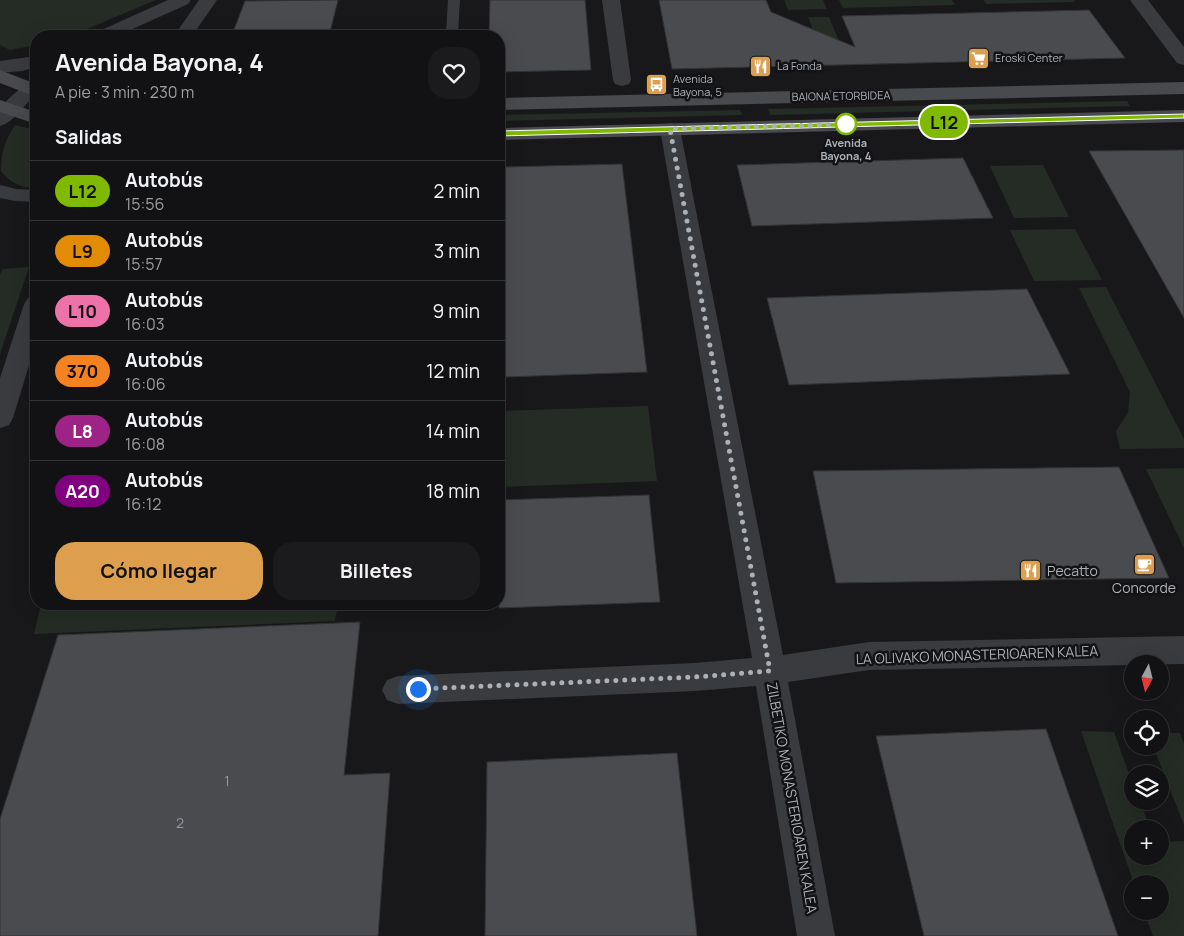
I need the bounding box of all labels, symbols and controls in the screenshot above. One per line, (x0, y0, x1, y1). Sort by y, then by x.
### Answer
text: Avenida Bayona, 4 (55, 45, 264, 78)
supermarket icon: Eroski Center (967, 46, 991, 70)
button: heart (428, 47, 480, 99)
place label: Eroski Center (995, 50, 1063, 65)
restaurant icon: La Fonda (749, 54, 773, 78)
place label: La Fonda (777, 58, 822, 73)
place label: Avenida Bayona, 5 (673, 71, 722, 99)
bus stop icon: Avenida Bayona, 5 (645, 73, 669, 97)
text: A pie · 3 min · 230 m (55, 81, 194, 103)
street label: BAIONA ETORBIDEA (792, 87, 890, 104)
line badge: L12 (915, 106, 973, 138)
text: L12 (930, 110, 958, 134)
marker: Avenida Bayona, 4 (835, 113, 857, 135)
text: Salidas (55, 124, 122, 150)
place label: Avenida Bayona, 4 (820, 135, 872, 163)
text: Autobús (125, 167, 203, 193)
text: 2 min (434, 178, 480, 204)
text: L12 (68, 179, 97, 203)
text: 15:56 (125, 193, 164, 215)
text: Autobús (125, 227, 203, 253)
text: 3 min (434, 238, 480, 264)
text: L9 (72, 239, 93, 263)
text: 15:57 (125, 253, 163, 275)
text: Autobús (125, 287, 203, 313)
text: 9 min (433, 298, 480, 324)
text: L10 (68, 299, 97, 323)
text: 16:03 (125, 313, 165, 335)
text: Autobús (125, 347, 203, 373)
text: 12 min (426, 358, 480, 384)
text: 370 (67, 359, 98, 383)
text: 16:06 (125, 373, 166, 395)
text: Autobús (125, 407, 203, 433)
text: 14 min (426, 418, 480, 444)
text: L8 (72, 419, 93, 443)
text: 16:08 (125, 433, 165, 455)
text: Autobús (125, 467, 203, 493)
text: 18 min (426, 478, 480, 504)
text: A20 (65, 479, 100, 503)
text: 16:12 (125, 493, 161, 515)
button: Cómo llegar (55, 542, 263, 600)
button: Billetes (273, 542, 480, 600)
cafe icon: Concorde (1132, 553, 1156, 577)
restaurant icon: Pecatto (1019, 559, 1043, 583)
place label: Pecatto (1047, 561, 1098, 580)
place label: Concorde (1112, 578, 1176, 597)
street label: LA OLIVAKO MONASTERIOAREN KALEA (855, 641, 1099, 668)
north arrow (1124, 655, 1169, 700)
map controls (1124, 655, 1169, 920)
your location (406, 677, 431, 702)
street label: ZILBETIKO MONASTERIOAREN KALEA (763, 681, 822, 915)
button: locate (1124, 710, 1169, 755)
button: layers (1124, 765, 1169, 810)
house number: 1 (224, 771, 230, 790)
house number: 2 (176, 813, 184, 832)
button: + (1124, 820, 1169, 865)
button: − (1124, 875, 1169, 920)

